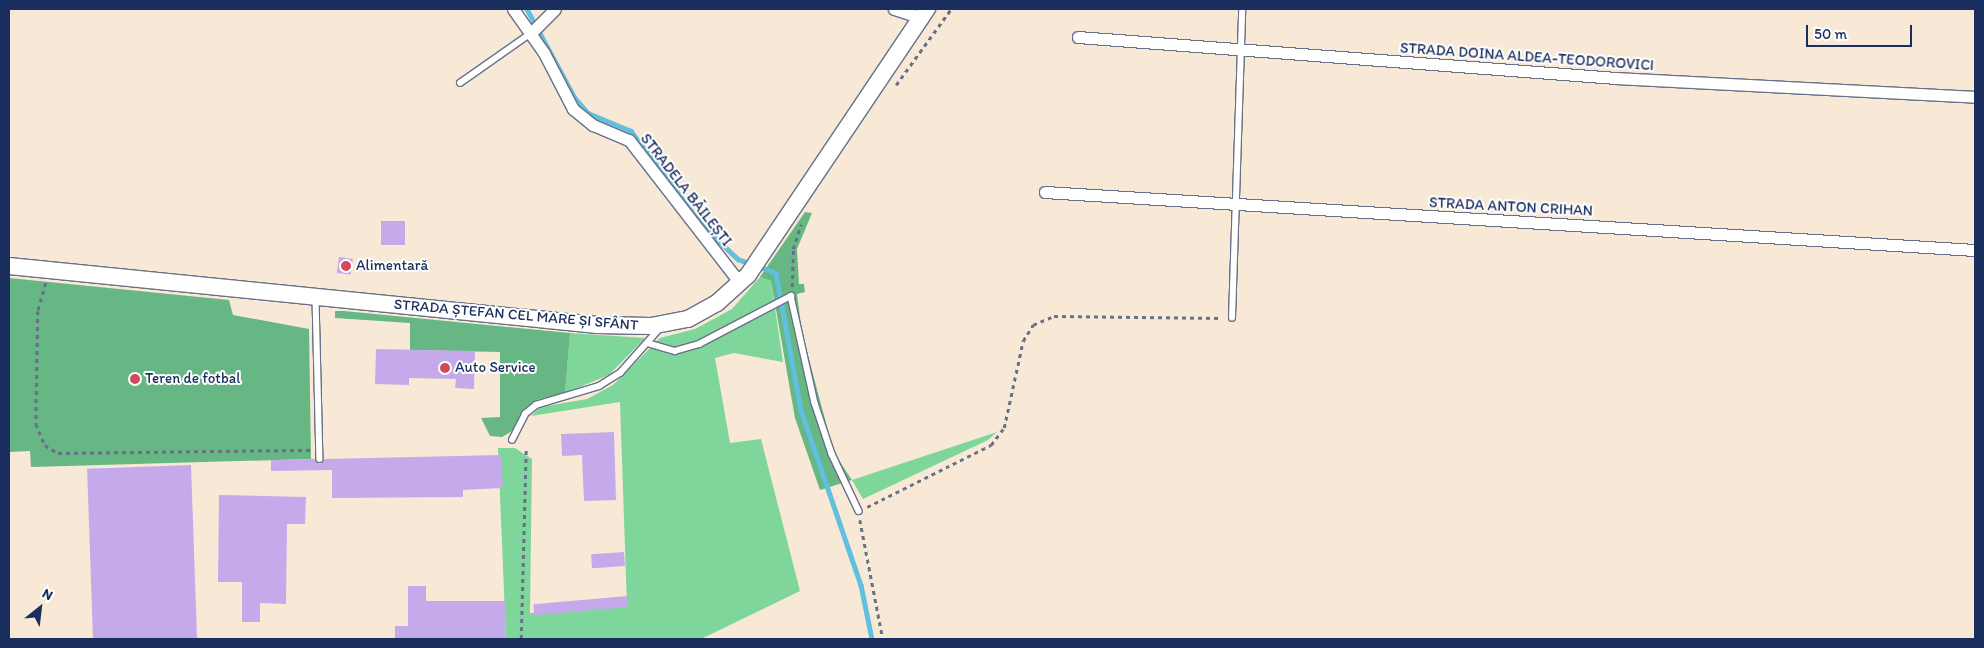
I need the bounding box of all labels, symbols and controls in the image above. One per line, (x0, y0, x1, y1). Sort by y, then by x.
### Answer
scale bar (1809, 15, 1915, 47)
text: 50 m (1814, 25, 1847, 43)
street label: STRADA DOINA ALDEA-TEODOROVICI (1400, 39, 1654, 75)
street label: STRADELA BĂILEȘTI (636, 130, 736, 250)
street label: STRADA ANTON CRIHAN (1428, 194, 1594, 220)
place label: Alimentară (356, 257, 428, 275)
marker: Alimentară (340, 260, 352, 272)
street label: STRADA ȘTEFAN CEL MARE ȘI SFÂNT (392, 295, 640, 335)
place label: Auto Service (455, 359, 536, 377)
marker: Auto Service (439, 362, 451, 374)
place label: Teren de fotbal (145, 370, 240, 388)
marker: Teren de fotbal (129, 373, 141, 385)
north arrow (15, 583, 65, 633)
text: N (39, 585, 56, 604)

